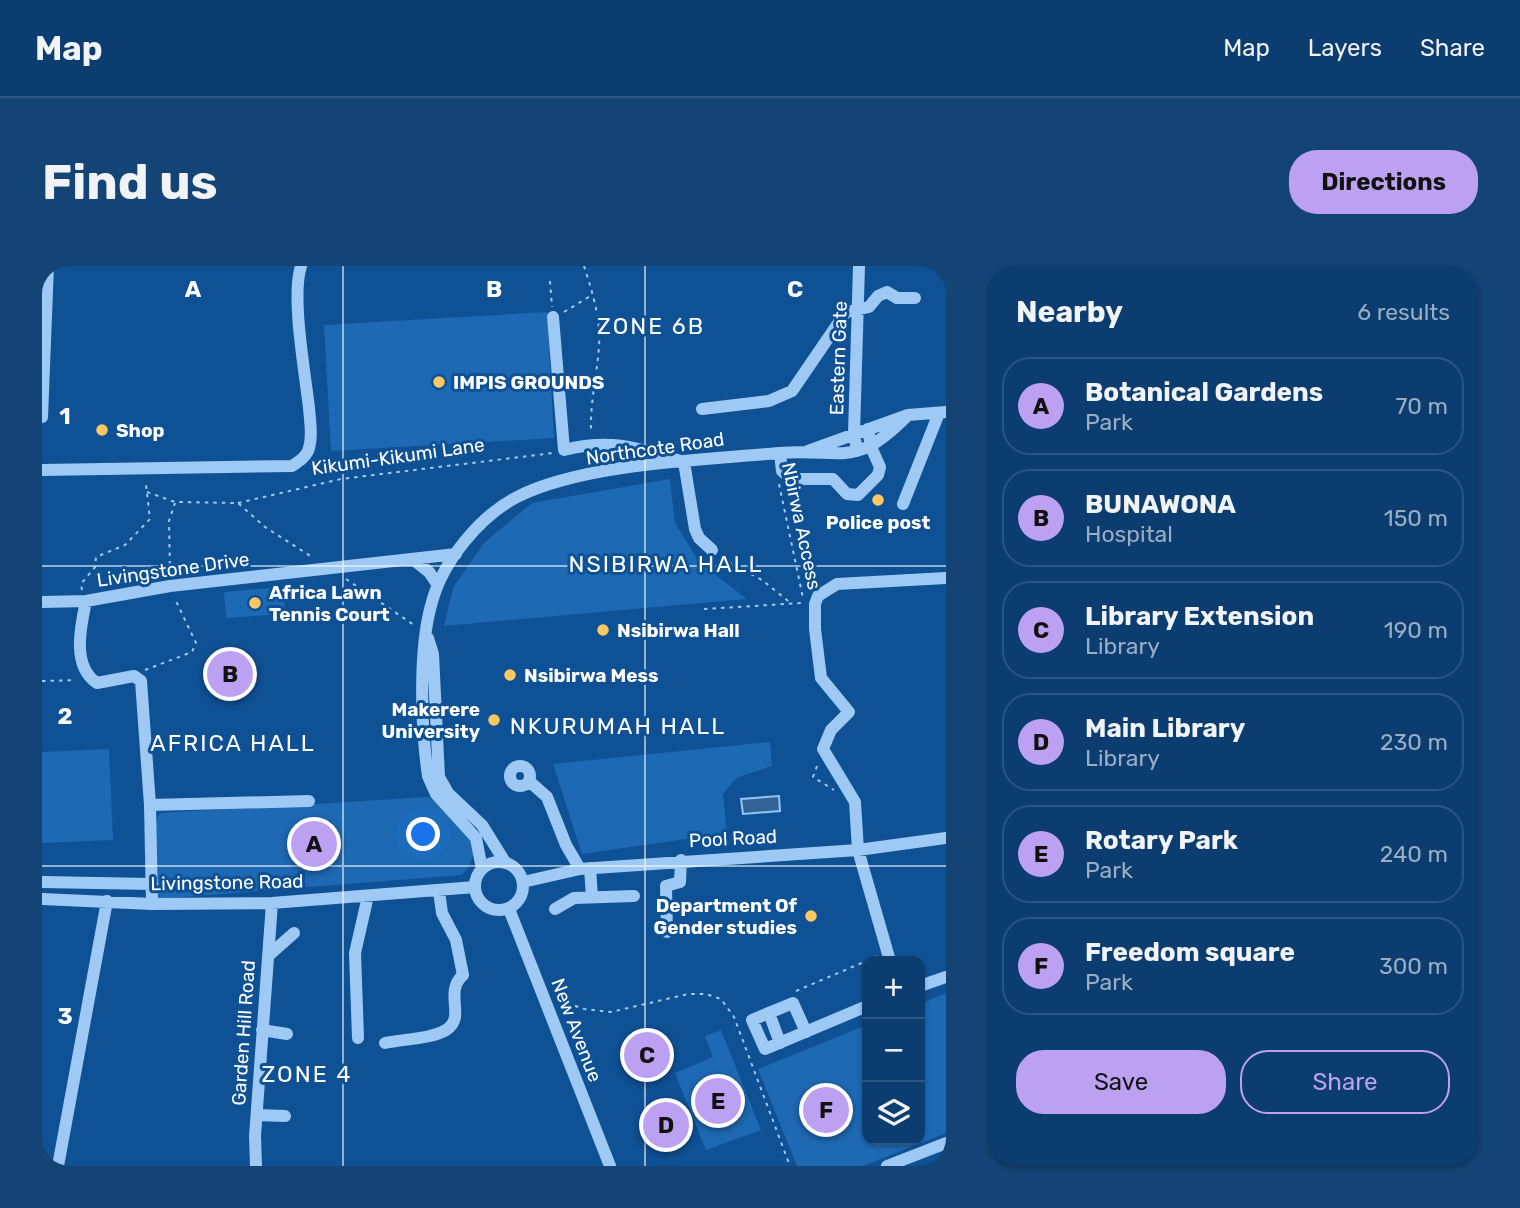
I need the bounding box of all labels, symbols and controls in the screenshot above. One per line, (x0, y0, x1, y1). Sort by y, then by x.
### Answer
text: Map (35, 29, 103, 68)
text: Map (1223, 34, 1270, 62)
text: Layers (1308, 34, 1382, 62)
text: Share (1420, 34, 1485, 62)
button: Directions (1289, 150, 1478, 214)
text: Find us (42, 153, 218, 211)
text: A (185, 275, 202, 303)
text: B (486, 275, 502, 303)
text: C (787, 275, 803, 303)
text: Nearby (1016, 294, 1123, 330)
text: 6 results (1357, 298, 1450, 326)
street label: Eastern Gate (825, 300, 852, 416)
district label: ZONE 6B (597, 312, 705, 340)
place label: IMPIS GROUNDS (453, 371, 605, 394)
marker: IMPIS GROUNDS (431, 374, 447, 390)
text: Botanical Gardens (1085, 377, 1323, 408)
text: A (1033, 392, 1049, 420)
text: 70 m (1396, 392, 1448, 420)
text: 1 (59, 402, 71, 430)
text: Park (1085, 408, 1133, 436)
place label: Shop (116, 419, 165, 442)
marker: Shop (94, 422, 110, 438)
street label: Northcote Road (584, 427, 726, 470)
street label: Kikumi-Kikumi Lane (310, 433, 486, 480)
street label: Nbirwa Access (777, 460, 826, 592)
text: BUNAWONA (1085, 489, 1236, 520)
marker: Police post (870, 492, 886, 508)
text: B (1033, 504, 1049, 532)
text: 150 m (1384, 504, 1448, 532)
place label: Police post (826, 511, 930, 534)
text: Hospital (1085, 520, 1173, 548)
street label: Livingstone Drive (95, 547, 251, 592)
district label: NSIBIRWA HALL (568, 550, 764, 578)
place label: Africa Lawn Tennis Court (269, 581, 390, 626)
marker: Africa Lawn Tennis Court (247, 595, 263, 611)
text: Library Extension (1085, 601, 1314, 632)
text: C (1033, 616, 1049, 644)
text: 190 m (1384, 616, 1448, 644)
place label: Nsibirwa Hall (617, 619, 740, 642)
marker: Nsibirwa Hall (595, 622, 611, 638)
text: Library (1085, 632, 1160, 660)
pin: B (207, 648, 253, 700)
place label: Nsibirwa Mess (524, 664, 659, 687)
marker: Nsibirwa Mess (502, 667, 518, 683)
place label: Makerere University (382, 698, 481, 743)
text: 2 (58, 702, 72, 730)
marker: Makerere University (486, 712, 502, 728)
district label: NKURUMAH HALL (510, 712, 726, 740)
text: Main Library (1085, 713, 1245, 744)
text: D (1033, 728, 1049, 756)
text: 230 m (1380, 728, 1448, 756)
district label: AFRICA HALL (150, 729, 316, 757)
text: Library (1085, 744, 1160, 772)
your location (406, 817, 440, 851)
pin: A (291, 818, 337, 870)
street label: Pool Road (688, 825, 778, 852)
text: Rotary Park (1085, 825, 1238, 856)
text: E (1034, 840, 1048, 868)
text: 240 m (1380, 840, 1448, 868)
text: Park (1085, 856, 1133, 884)
street label: Livingstone Road (150, 870, 304, 895)
place label: Department Of Gender studies (654, 894, 798, 939)
marker: Department Of Gender studies (803, 908, 819, 924)
text: Freedom square (1085, 937, 1295, 968)
text: F (1034, 952, 1048, 980)
text: 300 m (1379, 952, 1448, 980)
map controls (862, 956, 925, 1145)
button: + (862, 956, 925, 1019)
street label: Garden Hill Road (227, 960, 260, 1106)
text: Park (1085, 968, 1133, 996)
street label: New Avenue (546, 975, 607, 1085)
text: 3 (57, 1002, 73, 1030)
button: − (862, 1019, 925, 1082)
pin: C (624, 1029, 670, 1081)
button: Save (1016, 1050, 1226, 1114)
button: Share (1240, 1050, 1450, 1114)
district label: ZONE 4 (261, 1060, 353, 1088)
pin: E (695, 1075, 741, 1127)
button: layers (862, 1082, 925, 1145)
pin: F (803, 1084, 849, 1136)
pin: D (643, 1099, 689, 1151)

